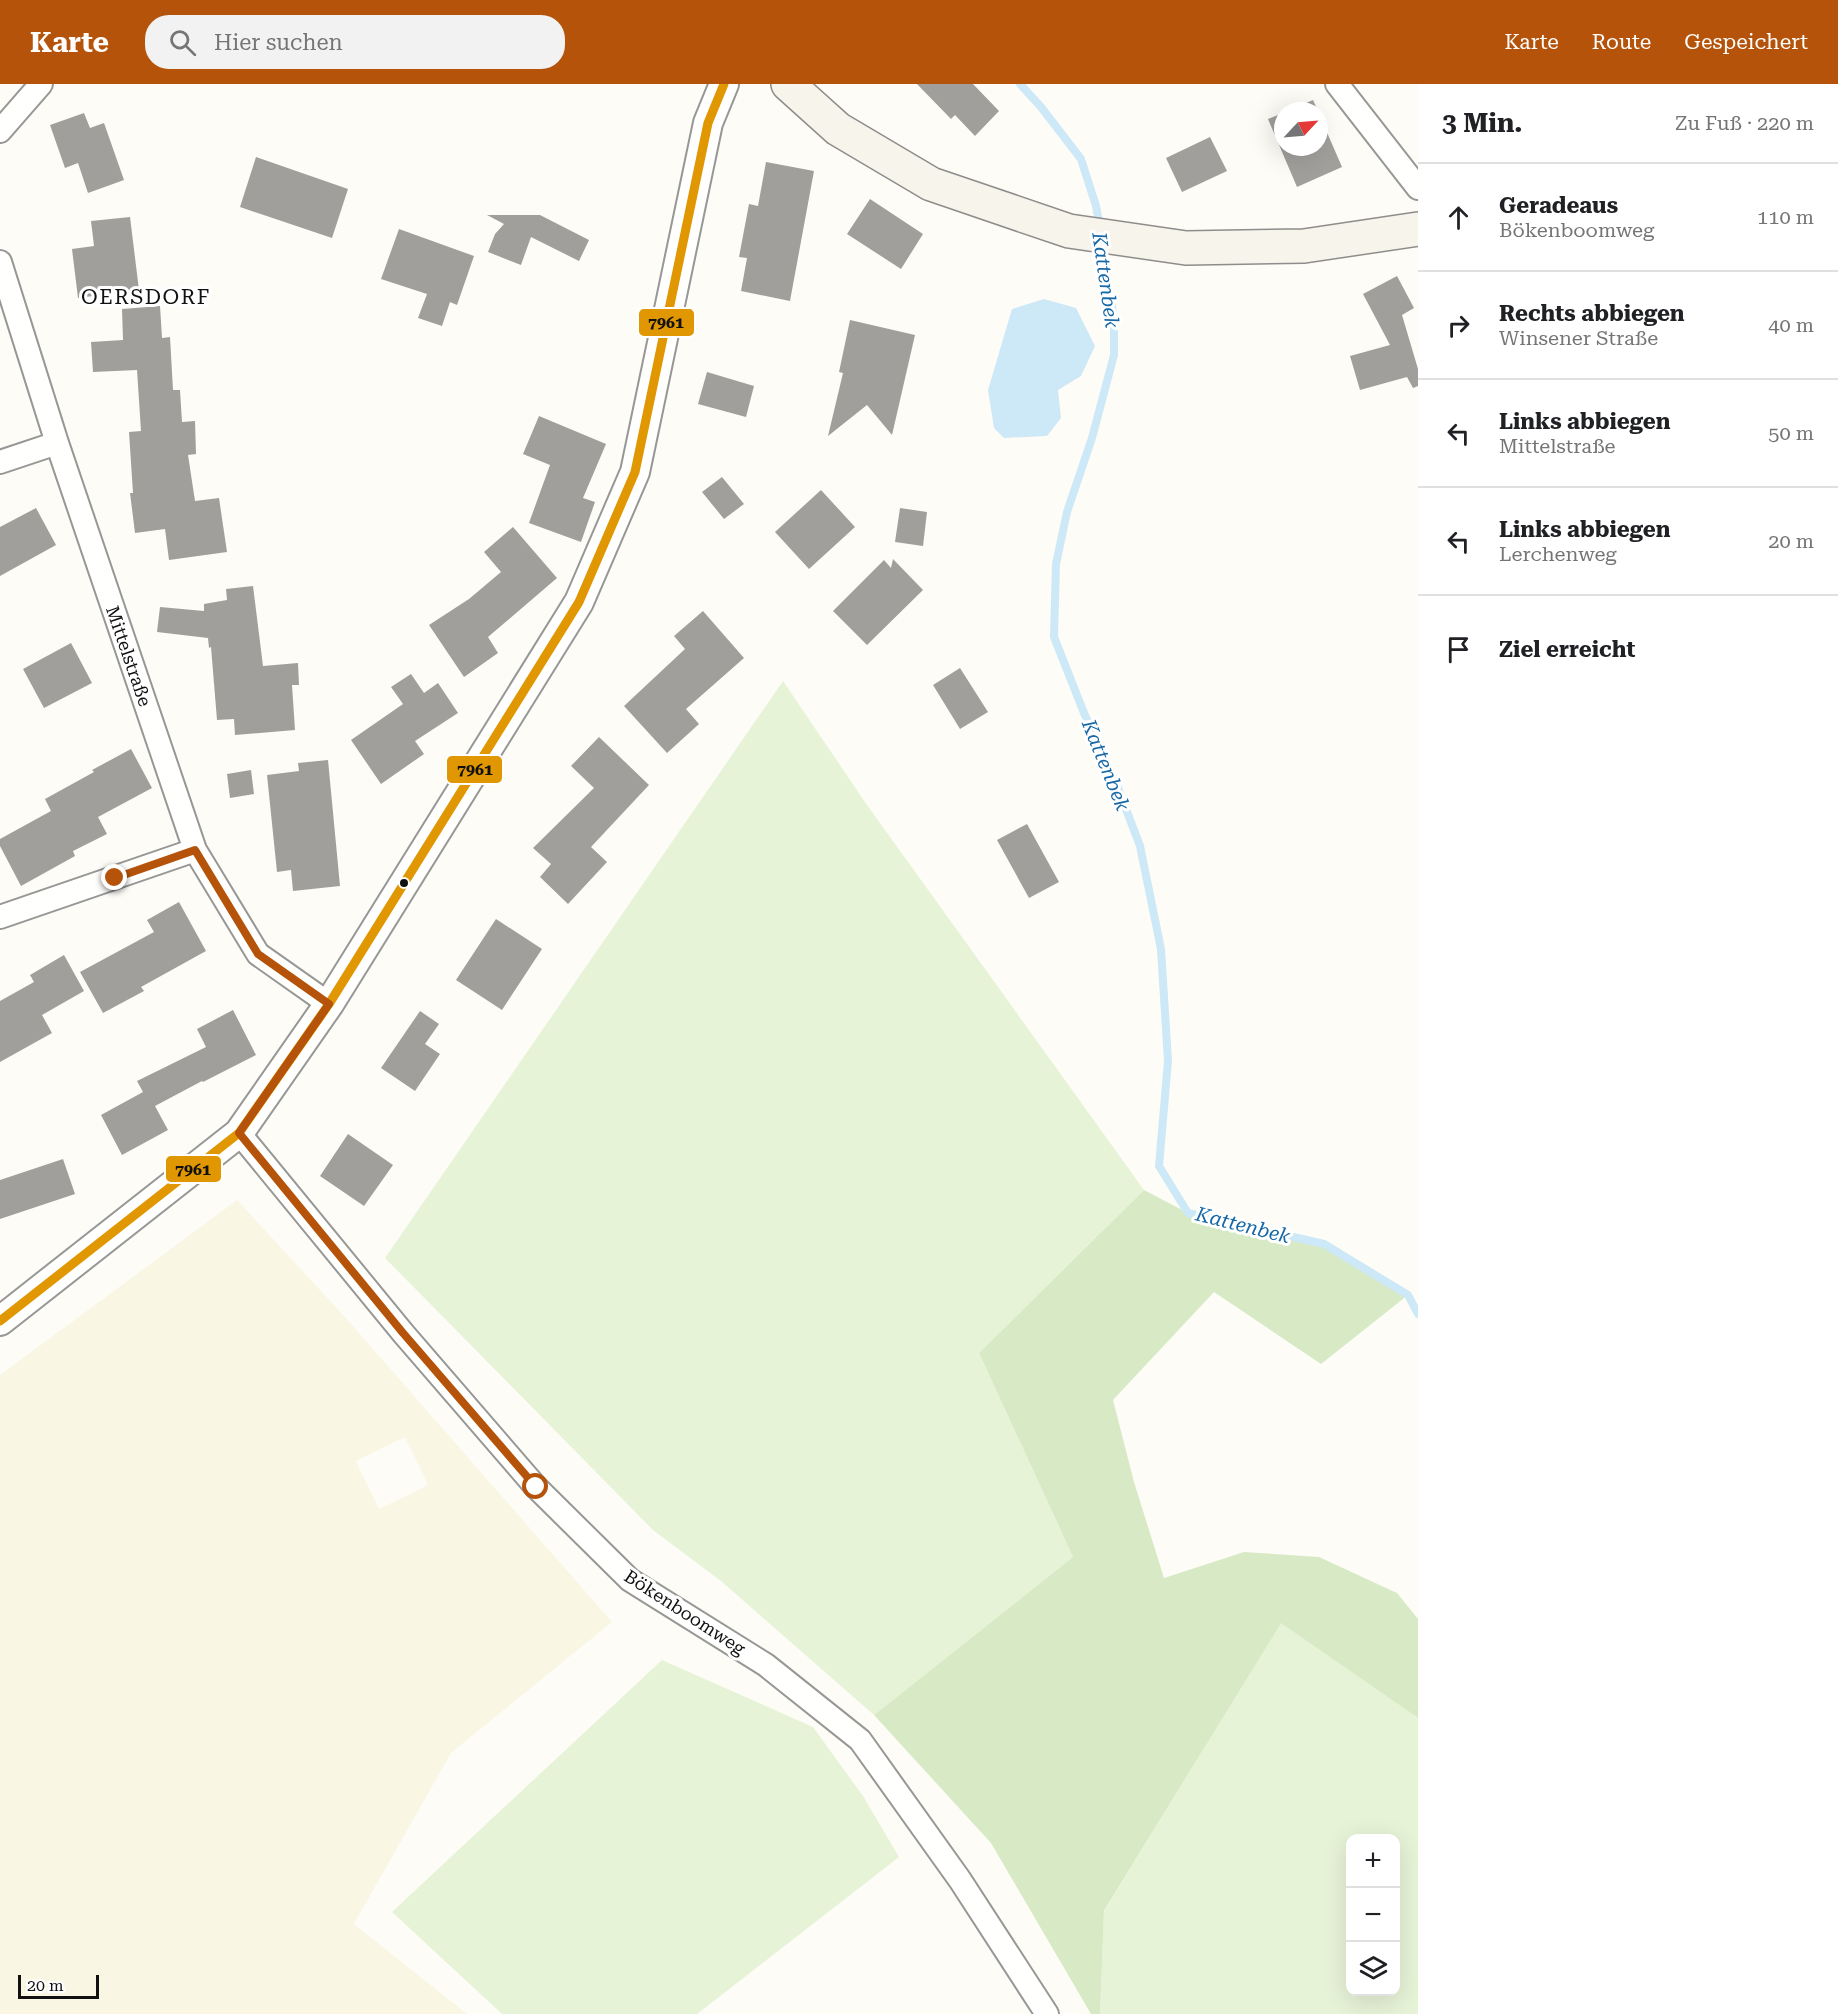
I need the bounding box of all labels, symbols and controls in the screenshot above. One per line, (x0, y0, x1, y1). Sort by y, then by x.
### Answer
search box (145, 15, 565, 69)
text: Karte (30, 26, 109, 59)
icon: search (166, 26, 199, 59)
text: Hier suchen (214, 30, 343, 55)
text: Karte (1504, 30, 1559, 54)
text: Route (1592, 30, 1651, 54)
text: Gespeichert (1684, 30, 1808, 54)
north arrow (1274, 102, 1328, 156)
text: 3 Min. (1442, 108, 1523, 138)
text: Zu Fuß · 220 m (1675, 111, 1814, 135)
text: Geradeaus (1499, 193, 1618, 218)
icon: ahead (1442, 201, 1475, 234)
text: 110 m (1757, 205, 1814, 229)
text: Bökenboomweg (1499, 218, 1654, 242)
water label: Kattenbek (1087, 230, 1125, 330)
district label: OERSDORF (81, 285, 211, 309)
text: Rechts abbiegen (1499, 301, 1685, 326)
line badge: 7961 (638, 308, 695, 337)
icon: right (1442, 309, 1475, 342)
text: 7961 (648, 313, 684, 332)
text: 40 m (1768, 313, 1814, 337)
text: Winsener Straße (1499, 326, 1658, 350)
text: Links abbiegen (1499, 409, 1670, 434)
icon: left (1442, 417, 1475, 450)
text: 50 m (1768, 421, 1814, 445)
text: Mittelstraße (1499, 434, 1616, 458)
text: Links abbiegen (1499, 517, 1670, 542)
icon: left (1442, 525, 1475, 558)
text: 20 m (1768, 529, 1814, 553)
text: Lerchenweg (1499, 542, 1617, 566)
street label: Mittelstraße (102, 603, 156, 709)
icon: arrive (1442, 633, 1475, 666)
text: Ziel erreicht (1499, 637, 1635, 662)
water label: Kattenbek (1076, 715, 1135, 814)
line badge: 7961 (446, 755, 503, 784)
text: 7961 (457, 760, 493, 779)
route end (101, 864, 127, 890)
unlabelled marker (398, 877, 410, 889)
line badge: 7961 (165, 1155, 222, 1183)
text: 7961 (175, 1160, 211, 1179)
water label: Kattenbek (1192, 1201, 1293, 1248)
route start (522, 1473, 548, 1499)
street label: Bökenboomweg (621, 1565, 750, 1659)
map controls (1346, 1834, 1400, 1996)
button: + (1346, 1834, 1400, 1888)
button: − (1346, 1888, 1400, 1942)
button: layers (1346, 1942, 1400, 1996)
scale bar (18, 1972, 99, 2000)
text: 20 m (27, 1976, 64, 1995)

